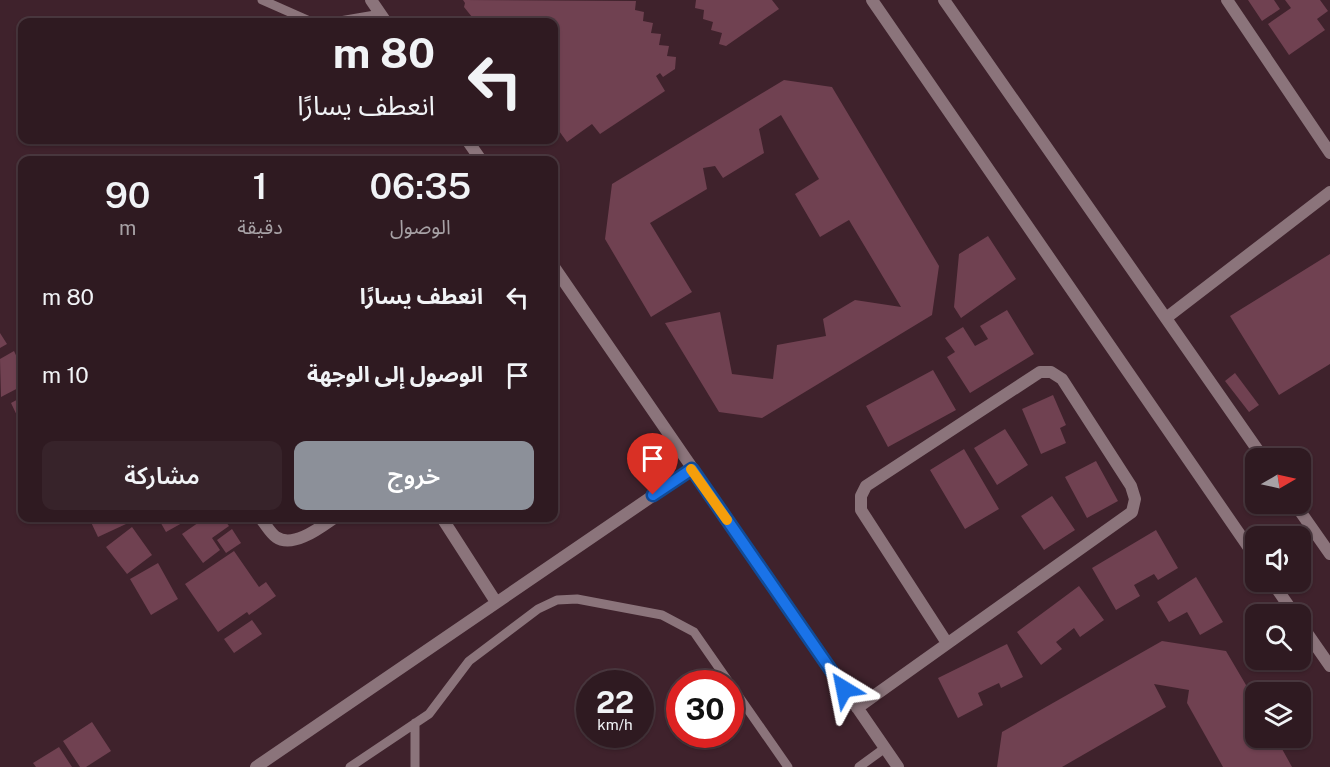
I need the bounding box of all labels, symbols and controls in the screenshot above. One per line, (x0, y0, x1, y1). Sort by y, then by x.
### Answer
text: 80 m (333, 28, 435, 77)
icon: left (456, 42, 534, 120)
text: انعطف يسارًا (297, 89, 435, 121)
text: 1 (252, 165, 268, 207)
text: 06:35 (370, 165, 471, 207)
text: 90 (105, 174, 150, 216)
text: دقيقة (237, 215, 283, 239)
text: الوصول (390, 215, 451, 239)
text: m (119, 216, 136, 240)
icon: left (501, 281, 534, 314)
text: انعطف يسارًا (360, 283, 483, 309)
text: 80 m (42, 284, 94, 310)
icon: arrive (501, 359, 534, 392)
text: الوصول إلى الوجهة (307, 361, 483, 387)
text: 10 m (42, 362, 89, 388)
pin (627, 433, 678, 495)
button: مشاركة (42, 441, 282, 510)
button: خروج (294, 441, 534, 510)
icon: arrive (636, 442, 669, 475)
north arrow (1245, 448, 1311, 514)
map controls (1245, 448, 1311, 748)
button: sound (1245, 526, 1311, 592)
button: search (1245, 604, 1311, 670)
position arrow (812, 657, 876, 721)
speed limit sign: 30 (666, 670, 744, 748)
button: layers (1245, 682, 1311, 748)
text: 22 (596, 684, 634, 720)
text: km/h (597, 716, 633, 733)

